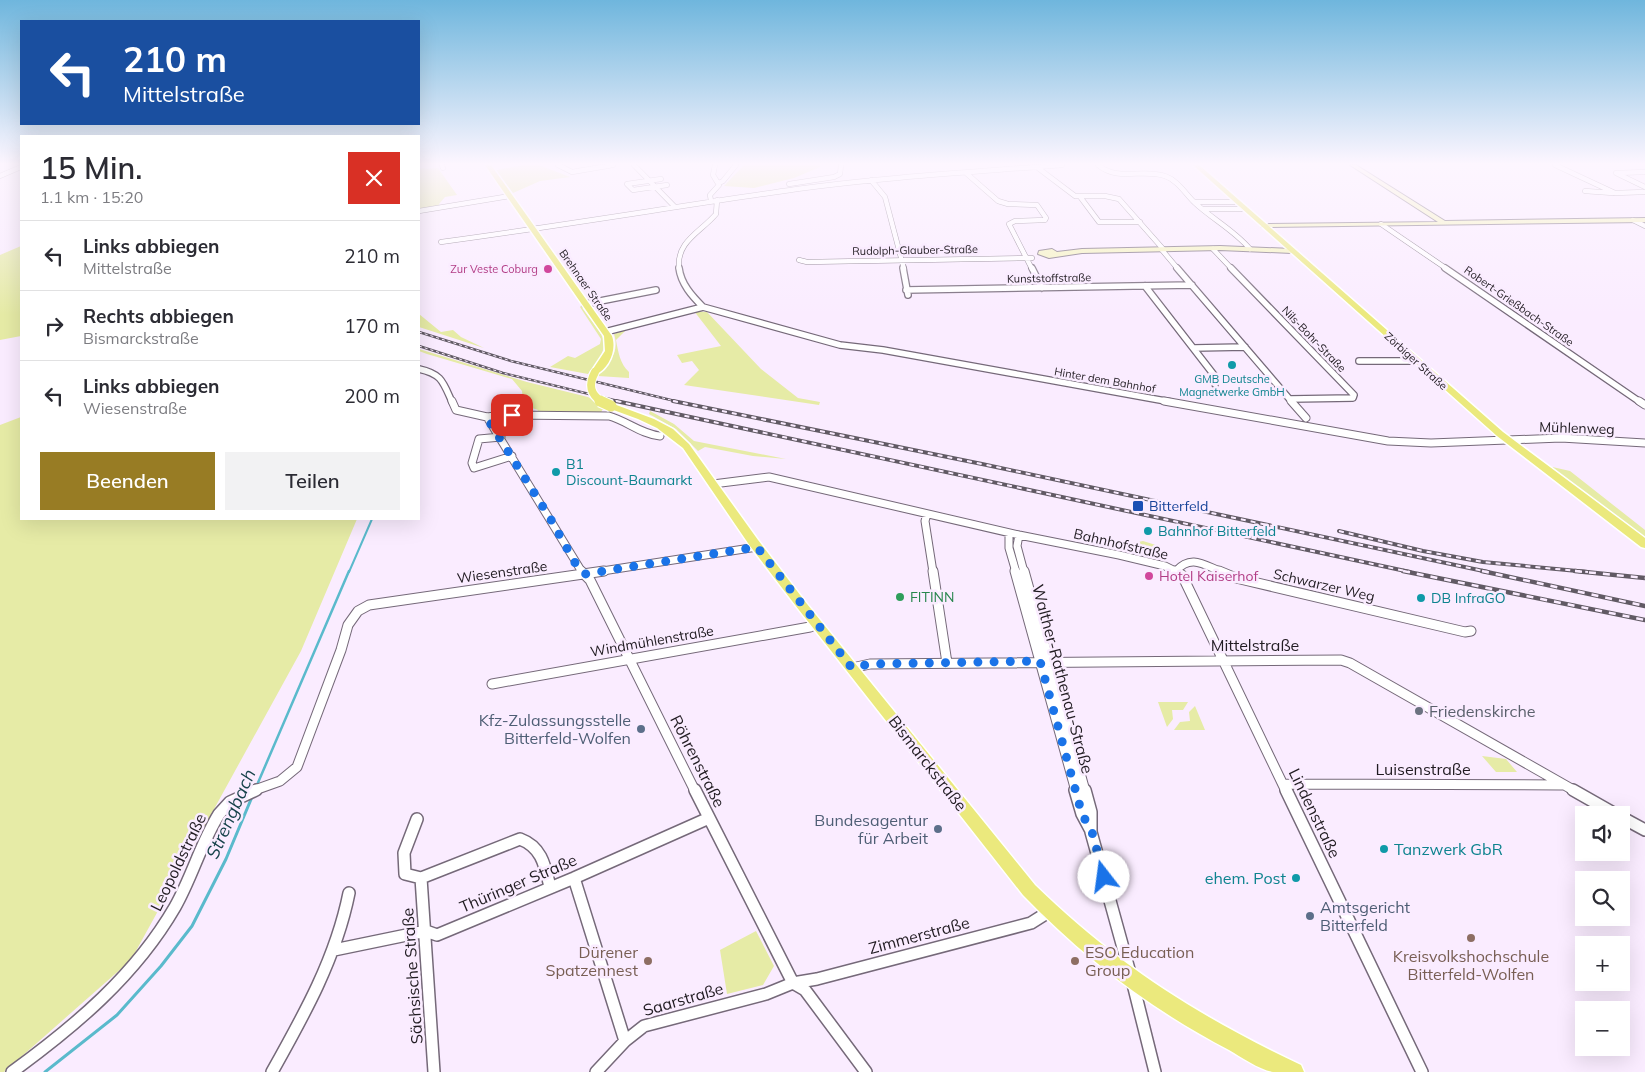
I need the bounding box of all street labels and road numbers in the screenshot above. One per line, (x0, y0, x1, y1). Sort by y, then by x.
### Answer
street label: Rudolph-Glauber-Straße (852, 242, 978, 258)
street label: Brehnaer Straße (556, 247, 616, 323)
street label: Robert-Grießbach-Straße (1462, 263, 1576, 349)
street label: Kunststoffstraße (1007, 270, 1091, 286)
street label: Nils-Bohr-Straße (1279, 303, 1349, 375)
street label: Zörbiger Straße (1382, 329, 1450, 393)
street label: Hinter dem Bahnhof (1053, 364, 1157, 396)
street label: Mühlenweg (1539, 418, 1615, 438)
street label: Bahnhofstraße (1072, 524, 1170, 564)
street label: Wiesenstraße (456, 557, 548, 587)
street label: Schwarzer Weg (1271, 565, 1377, 605)
street label: Walther-Rathenau-Straße (1028, 582, 1098, 776)
street label: Windmühlenstraße (589, 621, 715, 661)
street label: Mittelstraße (1211, 635, 1299, 655)
street label: Bismarckstraße (885, 711, 971, 815)
street label: Röhrenstraße (666, 712, 730, 810)
street label: Luisenstraße (1375, 759, 1471, 779)
street label: Lindenstraße (1285, 765, 1345, 861)
street label: Leopoldstraße (146, 810, 210, 914)
street label: Thüringer Straße (456, 849, 580, 917)
street label: Sächsische Straße (397, 907, 427, 1045)
street label: Zimmerstraße (866, 912, 972, 958)
street label: Saarstraße (641, 978, 725, 1020)

